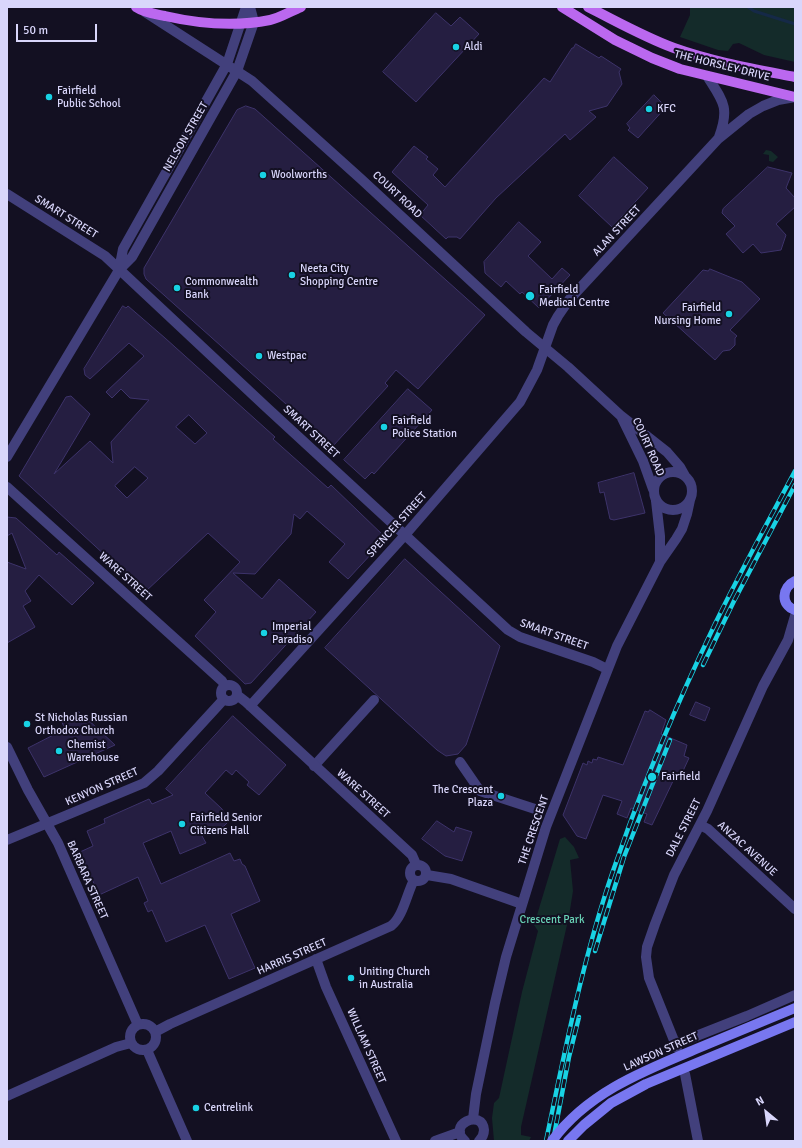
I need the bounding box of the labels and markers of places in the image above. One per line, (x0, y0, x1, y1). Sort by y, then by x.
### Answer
place label: Aldi (464, 40, 483, 54)
marker: Aldi (451, 42, 461, 52)
place label: Fairfield Public School (57, 84, 121, 110)
marker: Fairfield Public School (44, 92, 54, 102)
place label: KFC (657, 102, 676, 116)
marker: KFC (644, 104, 654, 114)
place label: Woolworths (271, 168, 327, 182)
marker: Woolworths (258, 170, 268, 180)
place label: Neeta City Shopping Centre (300, 262, 378, 288)
marker: Neeta City Shopping Centre (287, 270, 297, 280)
place label: Commonwealth Bank (185, 275, 258, 301)
marker: Commonwealth Bank (172, 283, 182, 293)
place label: Fairfield Medical Centre (539, 283, 610, 309)
marker: Fairfield Medical Centre (524, 290, 536, 302)
place label: Fairfield Nursing Home (654, 301, 721, 327)
marker: Fairfield Nursing Home (724, 309, 734, 319)
place label: Westpac (267, 349, 307, 363)
marker: Westpac (254, 351, 264, 361)
place label: Fairfield Police Station (392, 414, 457, 440)
marker: Fairfield Police Station (379, 422, 389, 432)
place label: Imperial Paradiso (272, 620, 312, 646)
marker: Imperial Paradiso (259, 628, 269, 638)
place label: St Nicholas Russian Orthodox Church (35, 711, 127, 737)
marker: St Nicholas Russian Orthodox Church (22, 719, 32, 729)
place label: Chemist Warehouse (67, 738, 119, 764)
marker: Chemist Warehouse (54, 746, 64, 756)
place label: Fairfield (661, 770, 700, 784)
marker: Fairfield (646, 771, 658, 783)
place label: The Crescent Plaza (432, 783, 493, 809)
marker: The Crescent Plaza (496, 791, 506, 801)
place label: Fairfield Senior Citizens Hall (190, 811, 262, 837)
marker: Fairfield Senior Citizens Hall (177, 819, 187, 829)
place label: Uniting Church in Australia (359, 965, 430, 991)
marker: Uniting Church in Australia (346, 973, 356, 983)
place label: Centrelink (204, 1101, 253, 1115)
marker: Centrelink (191, 1103, 201, 1113)

